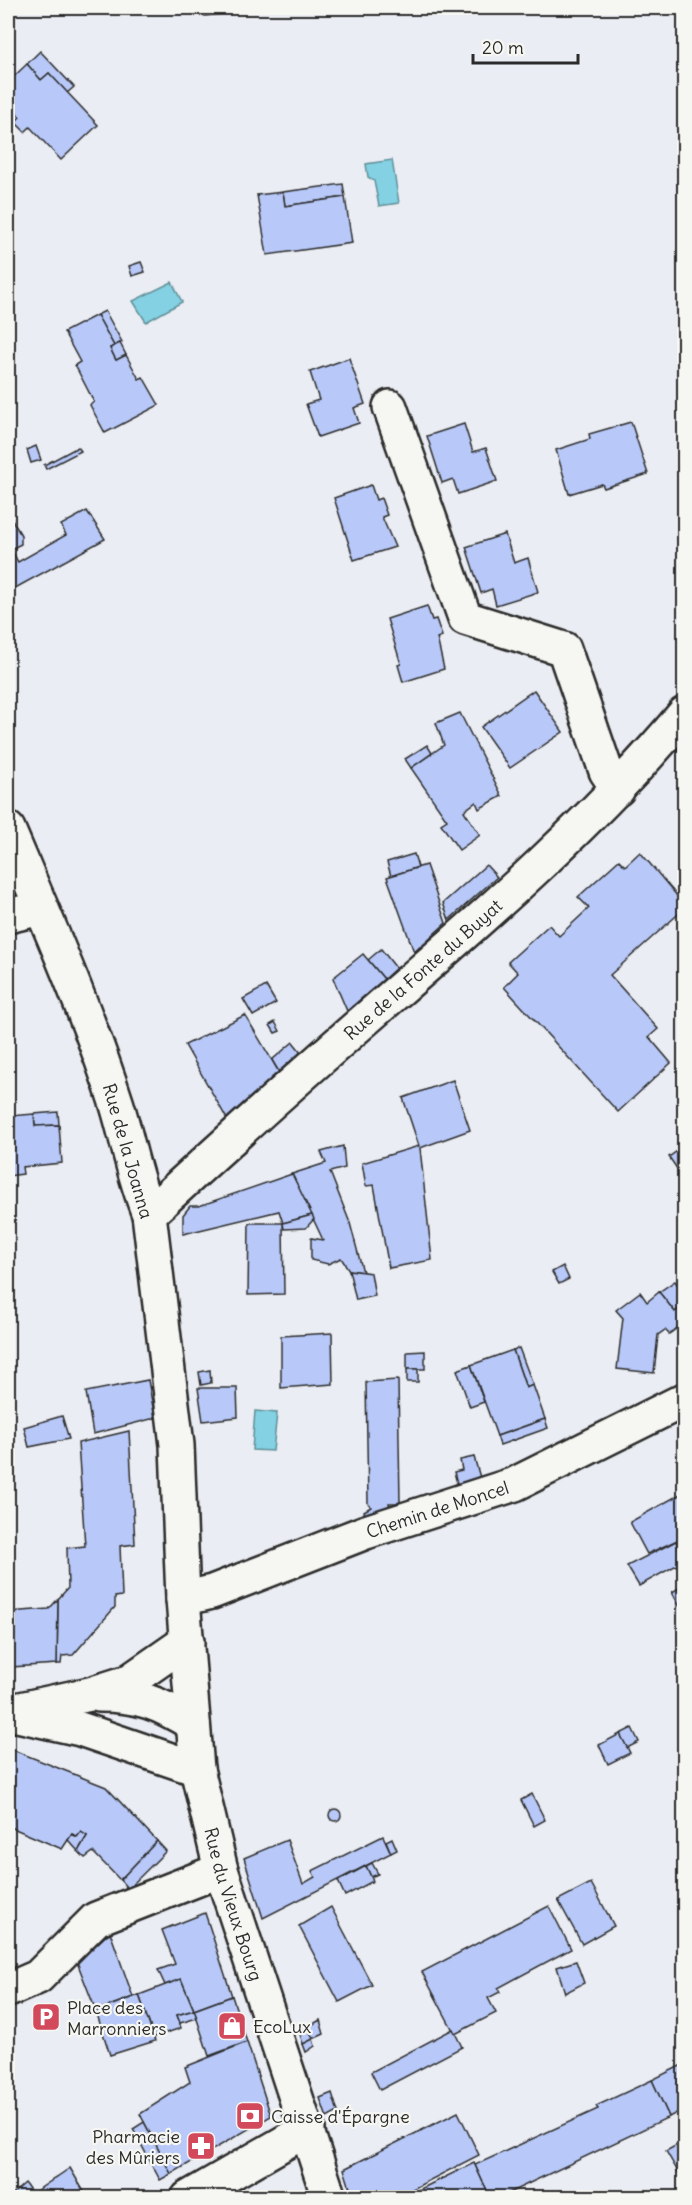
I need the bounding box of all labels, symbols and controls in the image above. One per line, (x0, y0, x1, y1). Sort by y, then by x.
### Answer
scale bar (473, 27, 578, 65)
text: 20 m (482, 36, 524, 59)
street label: Rue de la Fonte du Buyat (339, 894, 507, 1045)
street label: Rue de la Joanna (98, 1081, 158, 1221)
street label: Chemin de Moncel (363, 1475, 512, 1543)
street label: Rue du Vieux Bourg (200, 1825, 268, 1984)
place label: Place des Marronniers (67, 1996, 167, 2040)
parking icon: Place des Marronniers (30, 2001, 62, 2033)
shop icon: EcoLux (216, 2010, 248, 2042)
place label: EcoLux (253, 2015, 311, 2038)
bank icon: Caisse d'Épargne (234, 2100, 266, 2132)
place label: Caisse d'Épargne (271, 2105, 410, 2128)
place label: Pharmacie des Mûriers (86, 2125, 180, 2169)
pharmacy icon: Pharmacie des Mûriers (185, 2130, 217, 2162)

